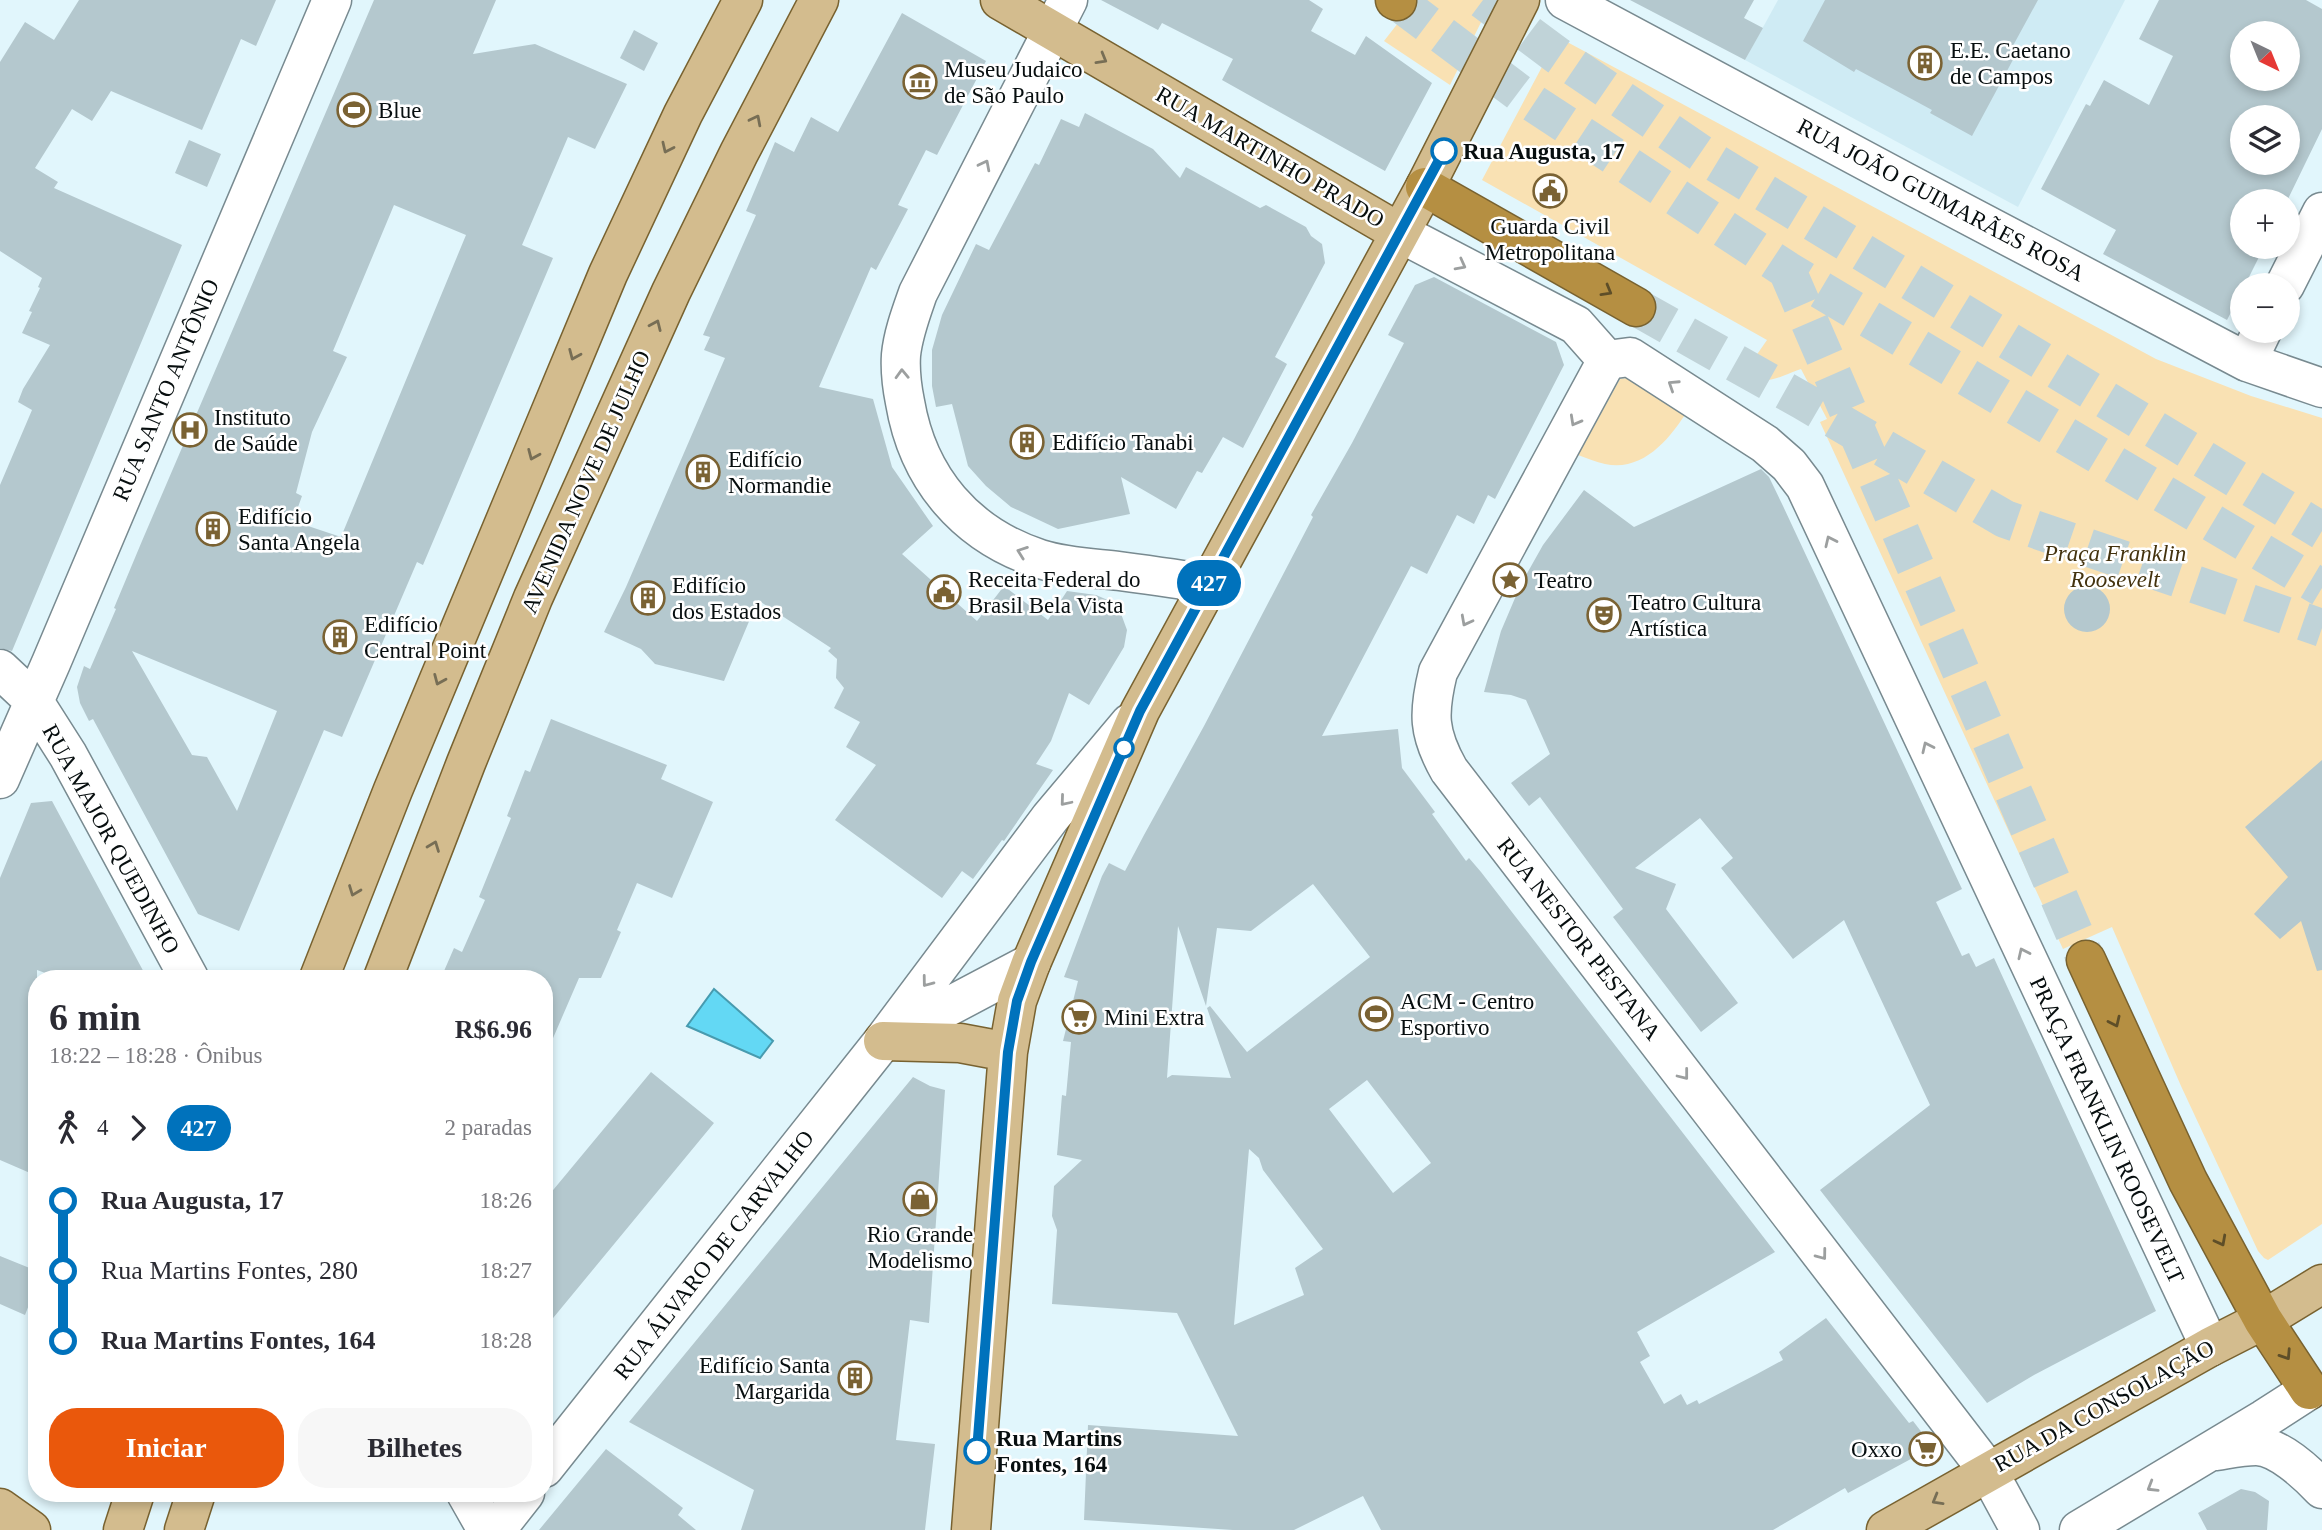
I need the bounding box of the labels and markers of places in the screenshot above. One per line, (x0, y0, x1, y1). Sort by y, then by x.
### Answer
place label: E.E. Caetano de Campos (1950, 38, 2071, 89)
building icon: E.E. Caetano de Campos (1906, 44, 1944, 82)
place label: Museu Judaico de São Paulo (944, 57, 1083, 108)
museum icon: Museu Judaico de São Paulo (901, 63, 939, 101)
sports icon: Blue (335, 91, 373, 129)
place label: Blue (378, 98, 421, 123)
marker: Rua Augusta, 17 (1431, 138, 1457, 164)
place label: Rua Augusta, 17 (1463, 139, 1625, 164)
public building icon: Guarda Civil Metropolitana (1531, 172, 1569, 210)
place label: Guarda Civil Metropolitana (1485, 214, 1615, 265)
place label: Instituto de Saúde (214, 405, 298, 456)
hospital icon: Instituto de Saúde (171, 411, 209, 449)
building icon: Edifício Tanabi (1008, 423, 1046, 461)
place label: Edifício Tanabi (1052, 430, 1194, 455)
place label: Edifício Normandie (728, 447, 831, 498)
building icon: Edifício Normandie (684, 453, 722, 491)
place label: Edifício Santa Angela (238, 504, 360, 555)
building icon: Edifício Santa Angela (194, 510, 232, 548)
place icon: Teatro (1491, 561, 1529, 599)
place label: Receita Federal do Brasil Bela Vista (968, 567, 1140, 618)
place label: Teatro (1534, 568, 1592, 593)
place label: Edifício dos Estados (672, 573, 781, 624)
public building icon: Receita Federal do Brasil Bela Vista (925, 573, 963, 611)
building icon: Edifício dos Estados (629, 579, 667, 617)
place label: Teatro Cultura Artística (1628, 590, 1761, 641)
theatre icon: Teatro Cultura Artística (1585, 596, 1623, 634)
place label: Edifício Central Point (364, 612, 487, 663)
building icon: Edifício Central Point (321, 618, 359, 656)
unlabelled marker (1114, 738, 1134, 758)
place label: ACM - Centro Esportivo (1400, 989, 1534, 1040)
sports icon: ACM - Centro Esportivo (1357, 995, 1395, 1033)
supermarket icon: Mini Extra (1060, 998, 1098, 1036)
place label: Mini Extra (1104, 1005, 1204, 1030)
shop icon: Rio Grande Modelismo (901, 1180, 939, 1218)
place label: Rio Grande Modelismo (867, 1222, 973, 1273)
place label: Edifício Santa Margarida (699, 1353, 830, 1404)
building icon: Edifício Santa Margarida (836, 1359, 874, 1397)
place label: Rua Martins Fontes, 164 (996, 1426, 1122, 1477)
supermarket icon: Oxxo (1907, 1430, 1945, 1468)
place label: Oxxo (1851, 1437, 1902, 1462)
marker: Rua Martins Fontes, 164 (964, 1438, 990, 1464)

